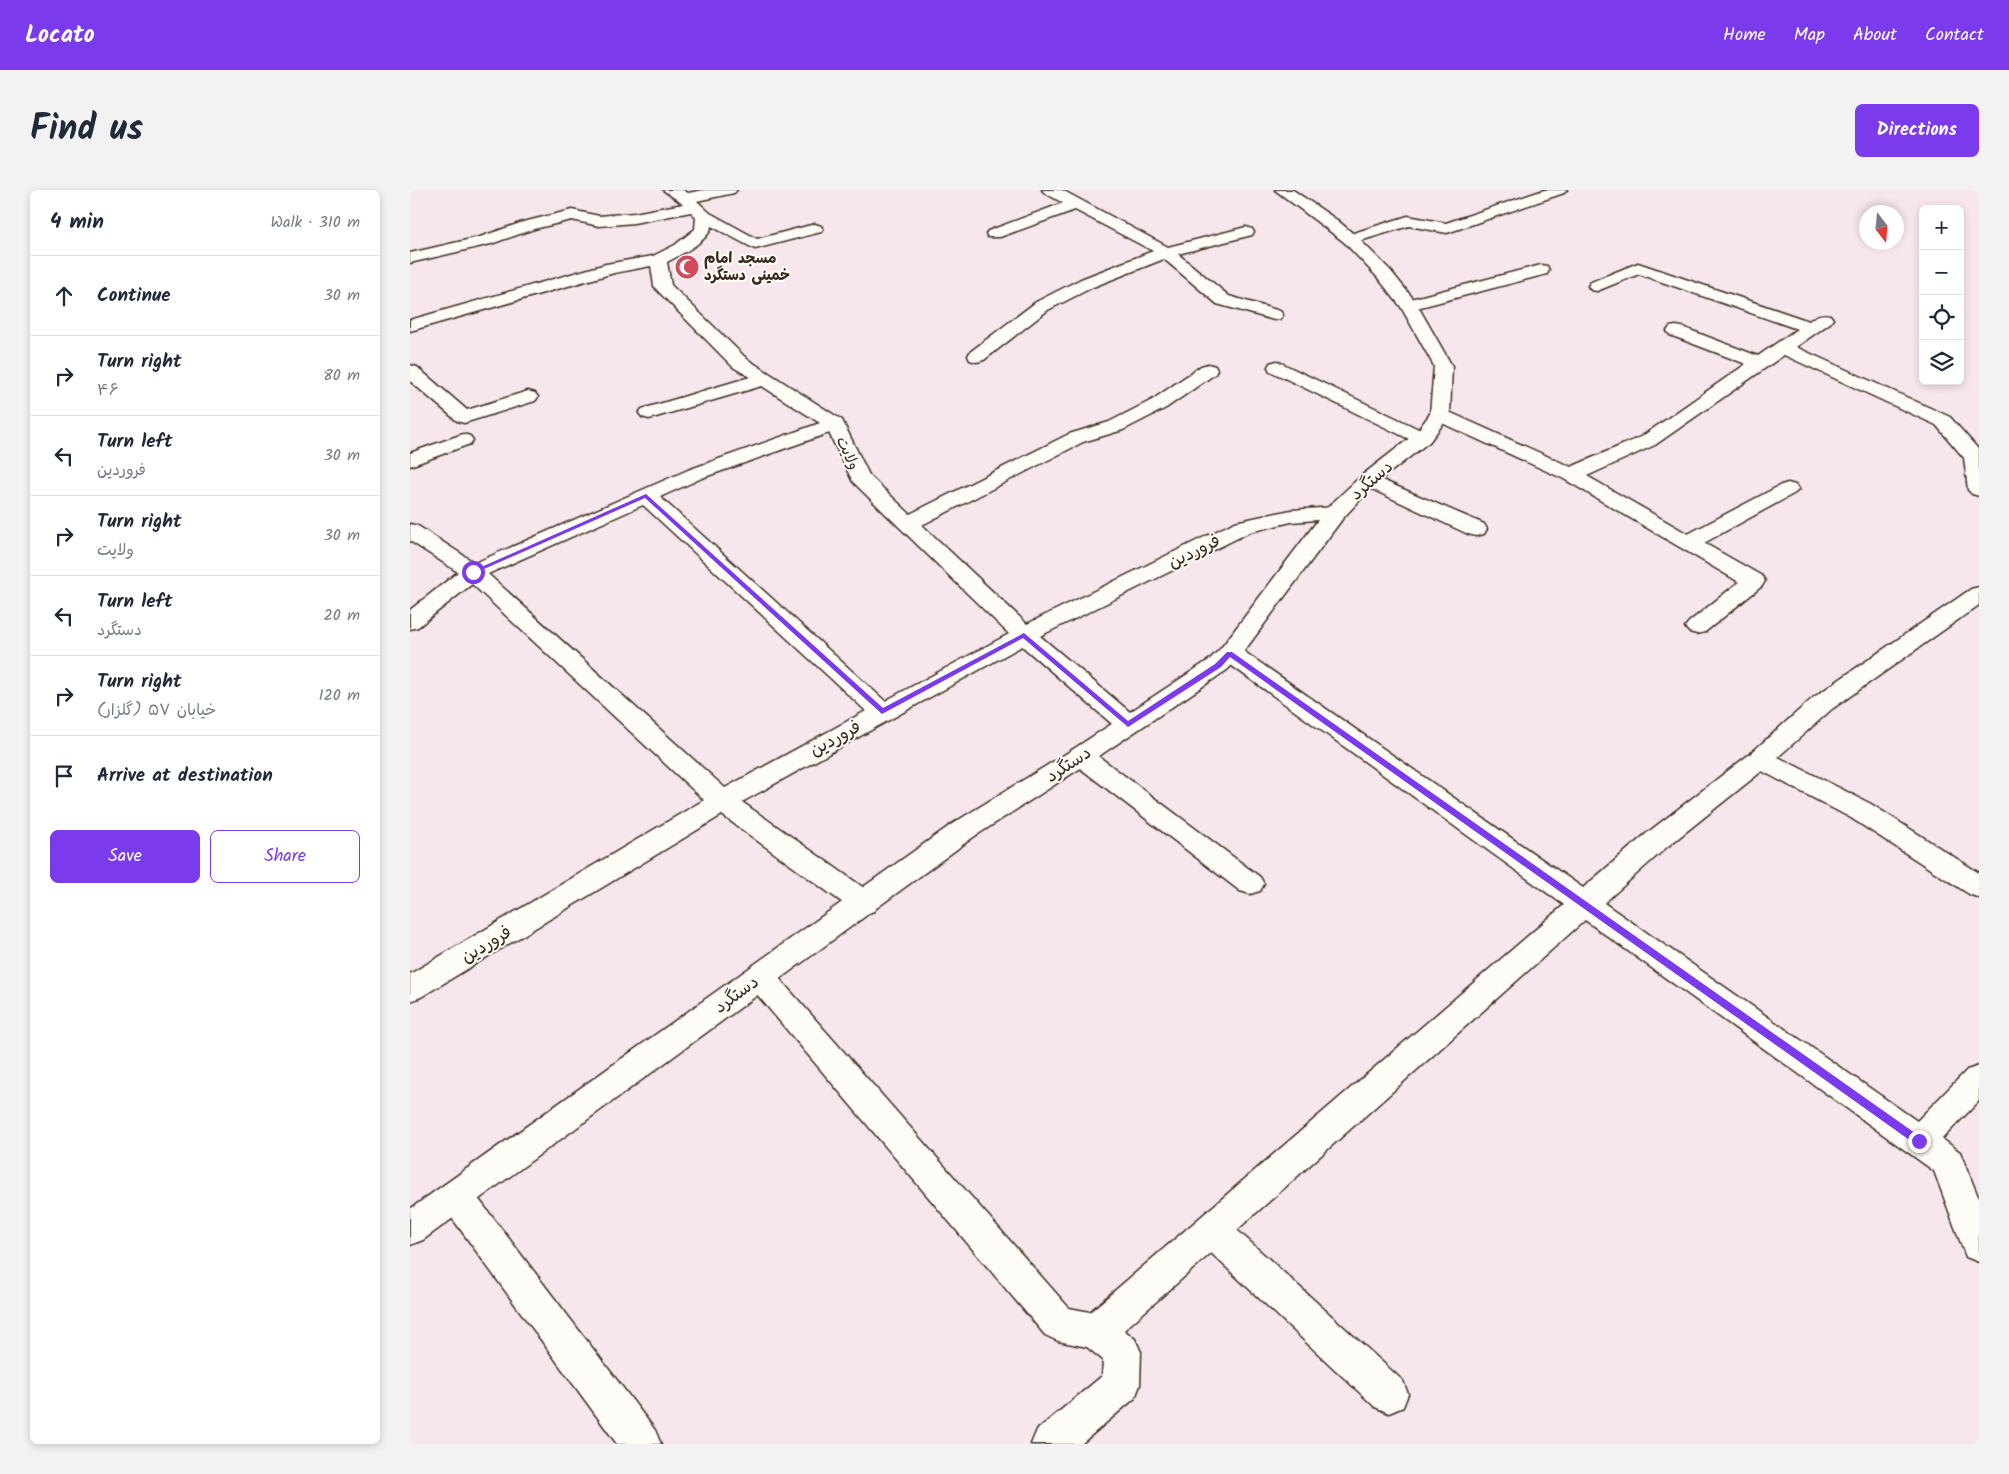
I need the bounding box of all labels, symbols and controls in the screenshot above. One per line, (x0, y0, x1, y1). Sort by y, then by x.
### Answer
text: Locato (25, 16, 95, 55)
text: Home (1723, 21, 1766, 50)
text: Map (1794, 21, 1825, 50)
text: About (1853, 21, 1897, 50)
text: Contact (1925, 21, 1984, 50)
text: Find us (30, 102, 143, 158)
button: Directions (1855, 104, 1979, 157)
north arrow (1859, 205, 1904, 250)
map controls (1919, 205, 1964, 385)
button: + (1919, 205, 1964, 250)
text: 4 min (50, 206, 104, 239)
text: Walk · 310 m (271, 210, 360, 235)
place label: مسجد امام خمینی دستگرد (704, 247, 790, 288)
button: − (1919, 250, 1964, 295)
mosque icon: مسجد امام خمینی دستگرد (674, 254, 700, 280)
text: Continue (97, 281, 170, 311)
icon: ahead (50, 282, 78, 310)
text: 30 m (324, 283, 360, 308)
button: locate (1919, 295, 1964, 340)
button: layers (1919, 340, 1964, 385)
text: Turn right (97, 347, 182, 377)
icon: right (50, 362, 78, 390)
text: 80 m (323, 363, 360, 388)
text: ۴۶ (97, 378, 119, 403)
text: Turn left (97, 427, 172, 457)
street label: ولایت (829, 433, 865, 474)
icon: left (50, 442, 78, 470)
text: 30 m (324, 443, 360, 468)
street label: دستگرد (1343, 454, 1400, 509)
text: فروردین (97, 458, 146, 483)
text: Turn right (97, 507, 182, 537)
icon: right (50, 522, 78, 550)
text: 30 m (324, 523, 360, 548)
street label: فروردین (1164, 527, 1226, 577)
text: ولایت (97, 538, 134, 563)
route start (462, 561, 485, 584)
text: Turn left (97, 587, 172, 617)
icon: left (50, 602, 78, 630)
text: 20 m (324, 603, 360, 628)
text: دستگرد (97, 618, 142, 643)
text: Turn right (97, 667, 182, 697)
icon: right (50, 682, 78, 710)
text: 120 m (319, 683, 360, 708)
text: خیابان ۵۷ (گلزار) (97, 698, 216, 723)
street label: فروردین (805, 713, 867, 765)
street label: دستگرد (1040, 739, 1098, 791)
text: Arrive at destination (97, 761, 273, 791)
icon: arrive (50, 762, 78, 790)
button: Save (50, 830, 200, 883)
button: Share (210, 830, 360, 883)
street label: فروردین (456, 919, 518, 972)
street label: دستگرد (708, 969, 766, 1022)
route end (1908, 1130, 1931, 1153)

